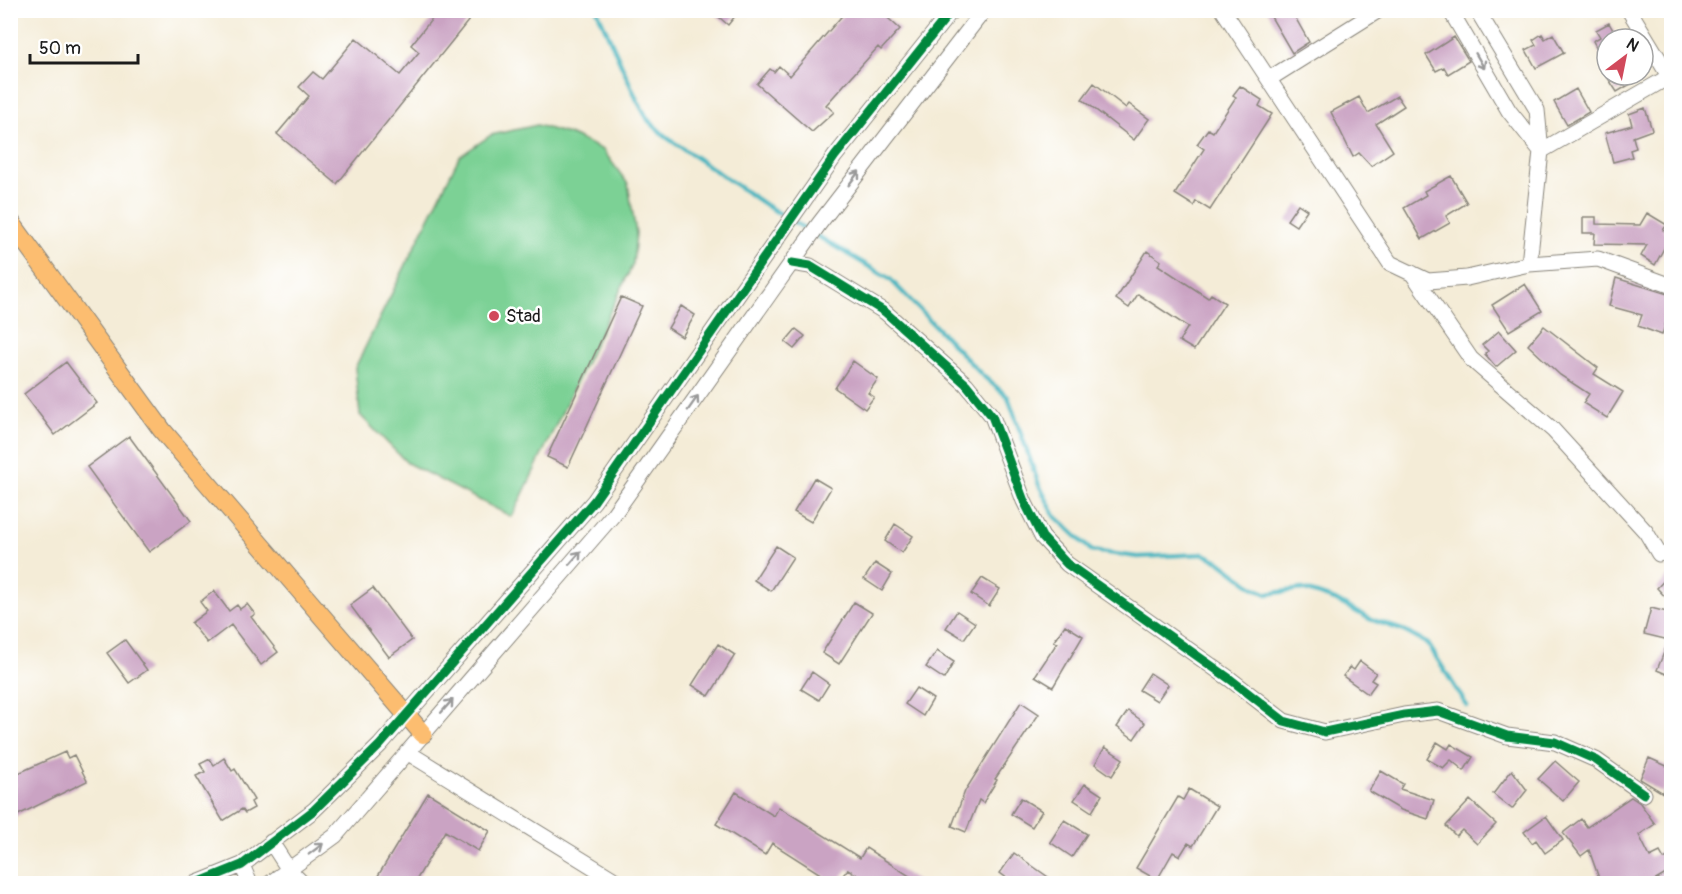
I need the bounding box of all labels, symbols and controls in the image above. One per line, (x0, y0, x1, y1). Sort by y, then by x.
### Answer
scale bar (30, 27, 138, 65)
north arrow (1595, 27, 1655, 87)
text: N (1623, 34, 1642, 57)
text: 50 m (39, 37, 81, 60)
one-way arrow (1474, 52, 1486, 69)
one-way arrow (848, 170, 861, 186)
place label: Stad (506, 305, 541, 328)
marker: Stad (487, 309, 501, 323)
one-way arrow (686, 395, 699, 411)
one-way arrow (568, 551, 582, 566)
one-way arrow (441, 698, 454, 714)
one-way arrow (308, 843, 324, 856)

